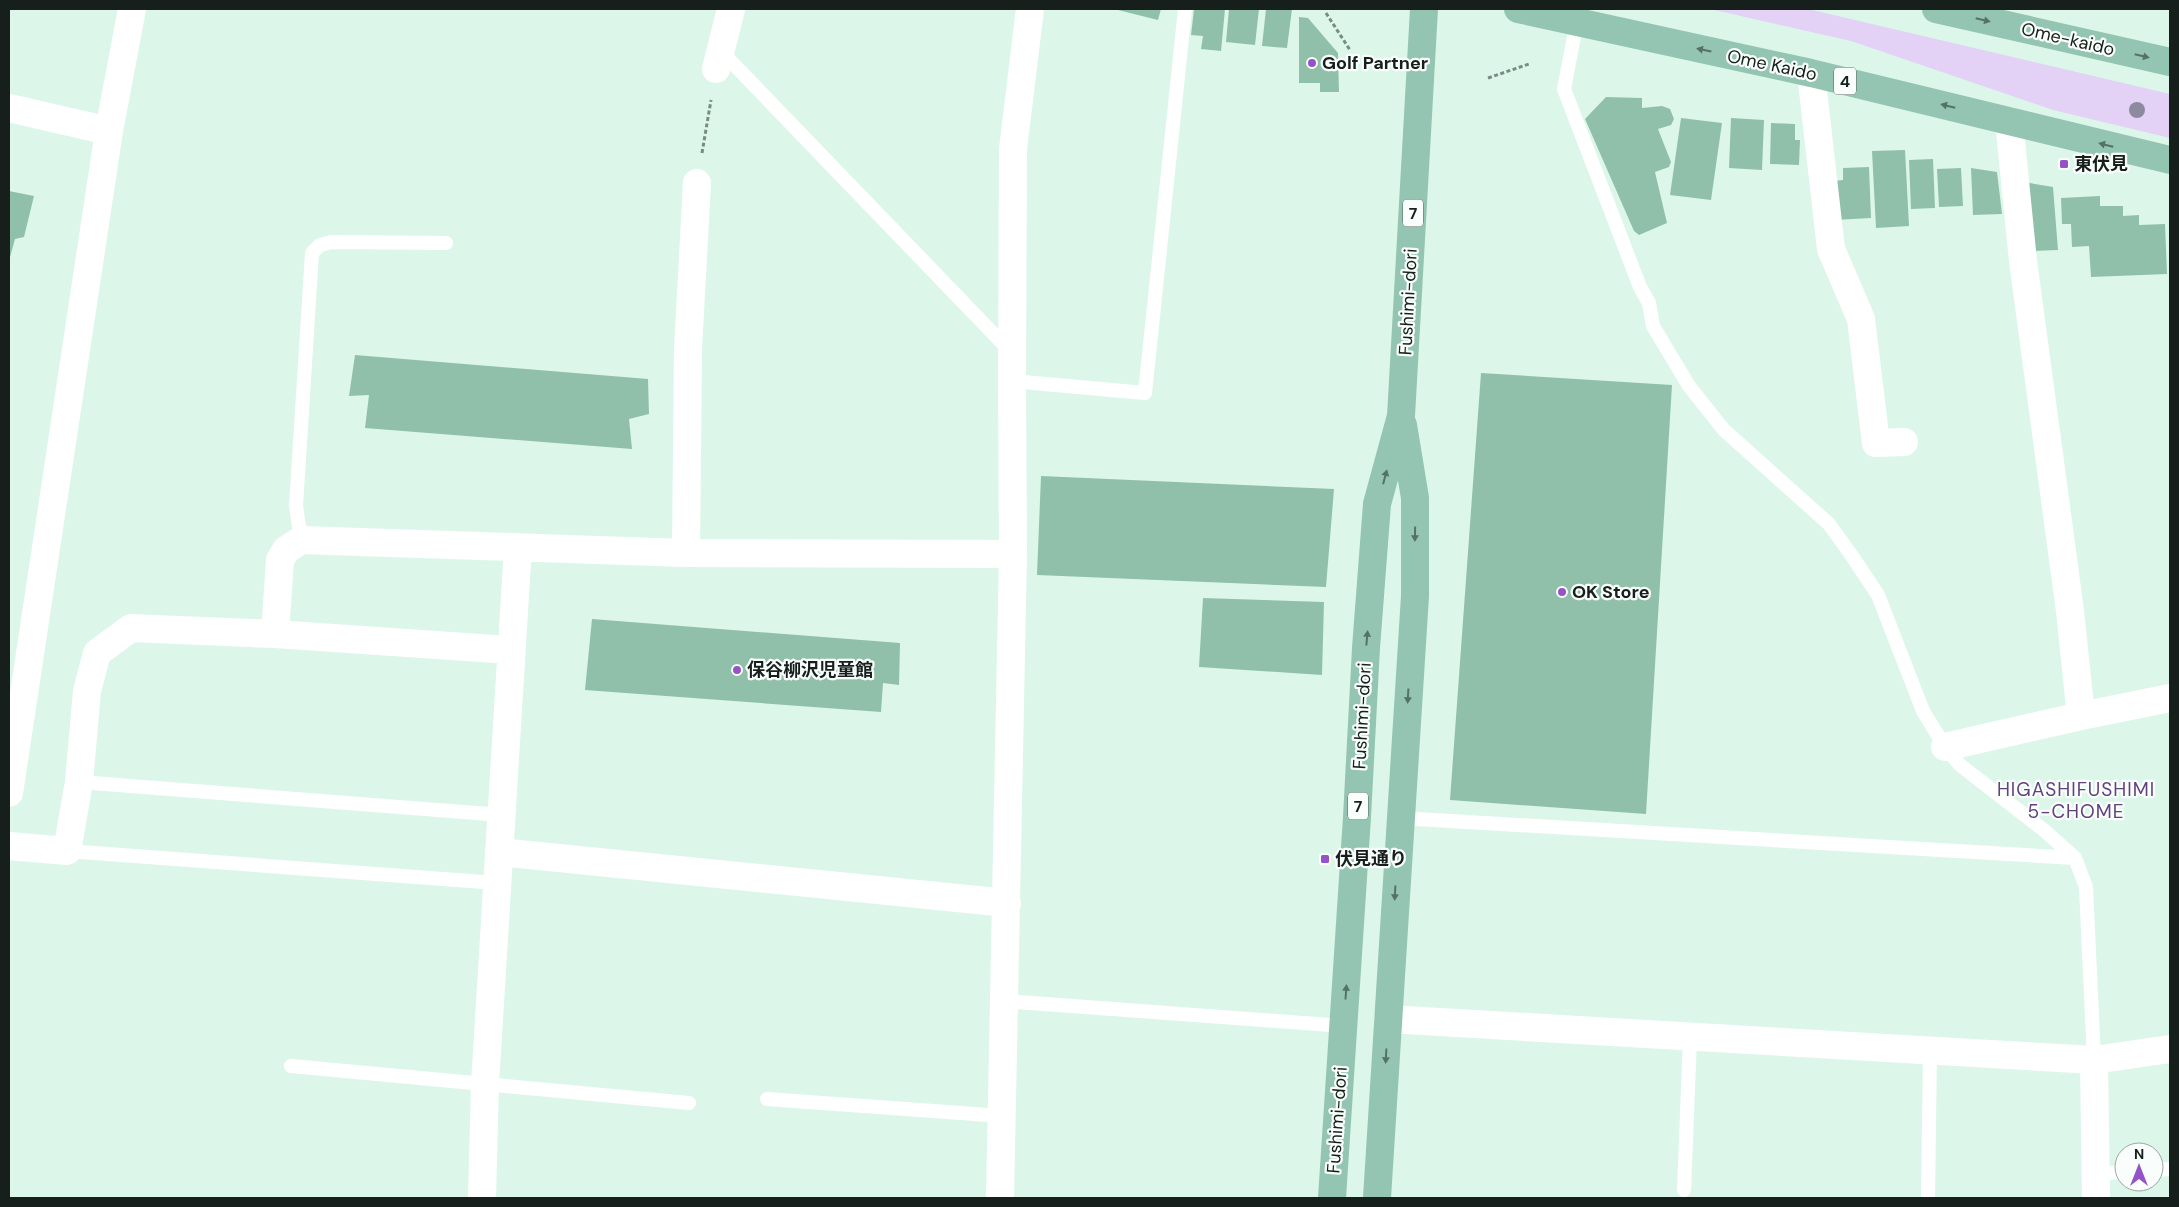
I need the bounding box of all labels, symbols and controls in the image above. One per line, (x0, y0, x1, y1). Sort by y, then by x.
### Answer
one-way arrow (1976, 16, 1991, 24)
street label: Ome-kaido (2019, 17, 2117, 61)
street label: Ome Kaido (1725, 44, 1819, 86)
one-way arrow (1697, 46, 1712, 54)
place label: Golf Partner (1322, 51, 1428, 75)
one-way arrow (2134, 52, 2149, 60)
marker: Golf Partner (1306, 57, 1318, 69)
road number: 4 (1834, 68, 1856, 94)
one-way arrow (1941, 102, 1956, 110)
one-way arrow (2098, 140, 2113, 148)
place label: 東伏見 (2074, 152, 2128, 176)
marker: 東伏見 (2058, 158, 2070, 170)
road number: 7 (1403, 200, 1423, 227)
street label: Fushimi-dori (1393, 248, 1423, 356)
one-way arrow (1381, 469, 1389, 484)
one-way arrow (1411, 526, 1419, 542)
place label: OK Store (1572, 580, 1650, 604)
marker: OK Store (1556, 586, 1568, 598)
one-way arrow (1363, 630, 1371, 646)
place label: 保谷柳沢児童館 (747, 658, 873, 682)
street label: Fushimi-dori (1347, 662, 1377, 770)
marker: 保谷柳沢児童館 (731, 664, 743, 676)
one-way arrow (1404, 689, 1412, 705)
district label: HIGASHIFUSHIMI 5-CHOME (1997, 777, 2155, 824)
road number: 7 (1348, 792, 1368, 819)
place label: 伏見通り (1335, 847, 1407, 871)
marker: 伏見通り (1319, 853, 1331, 865)
one-way arrow (1391, 886, 1399, 902)
one-way arrow (1342, 984, 1350, 1000)
one-way arrow (1381, 1048, 1389, 1064)
street label: Fushimi-dori (1321, 1066, 1353, 1174)
north arrow (2114, 1142, 2164, 1192)
text: N (2134, 1145, 2144, 1163)

